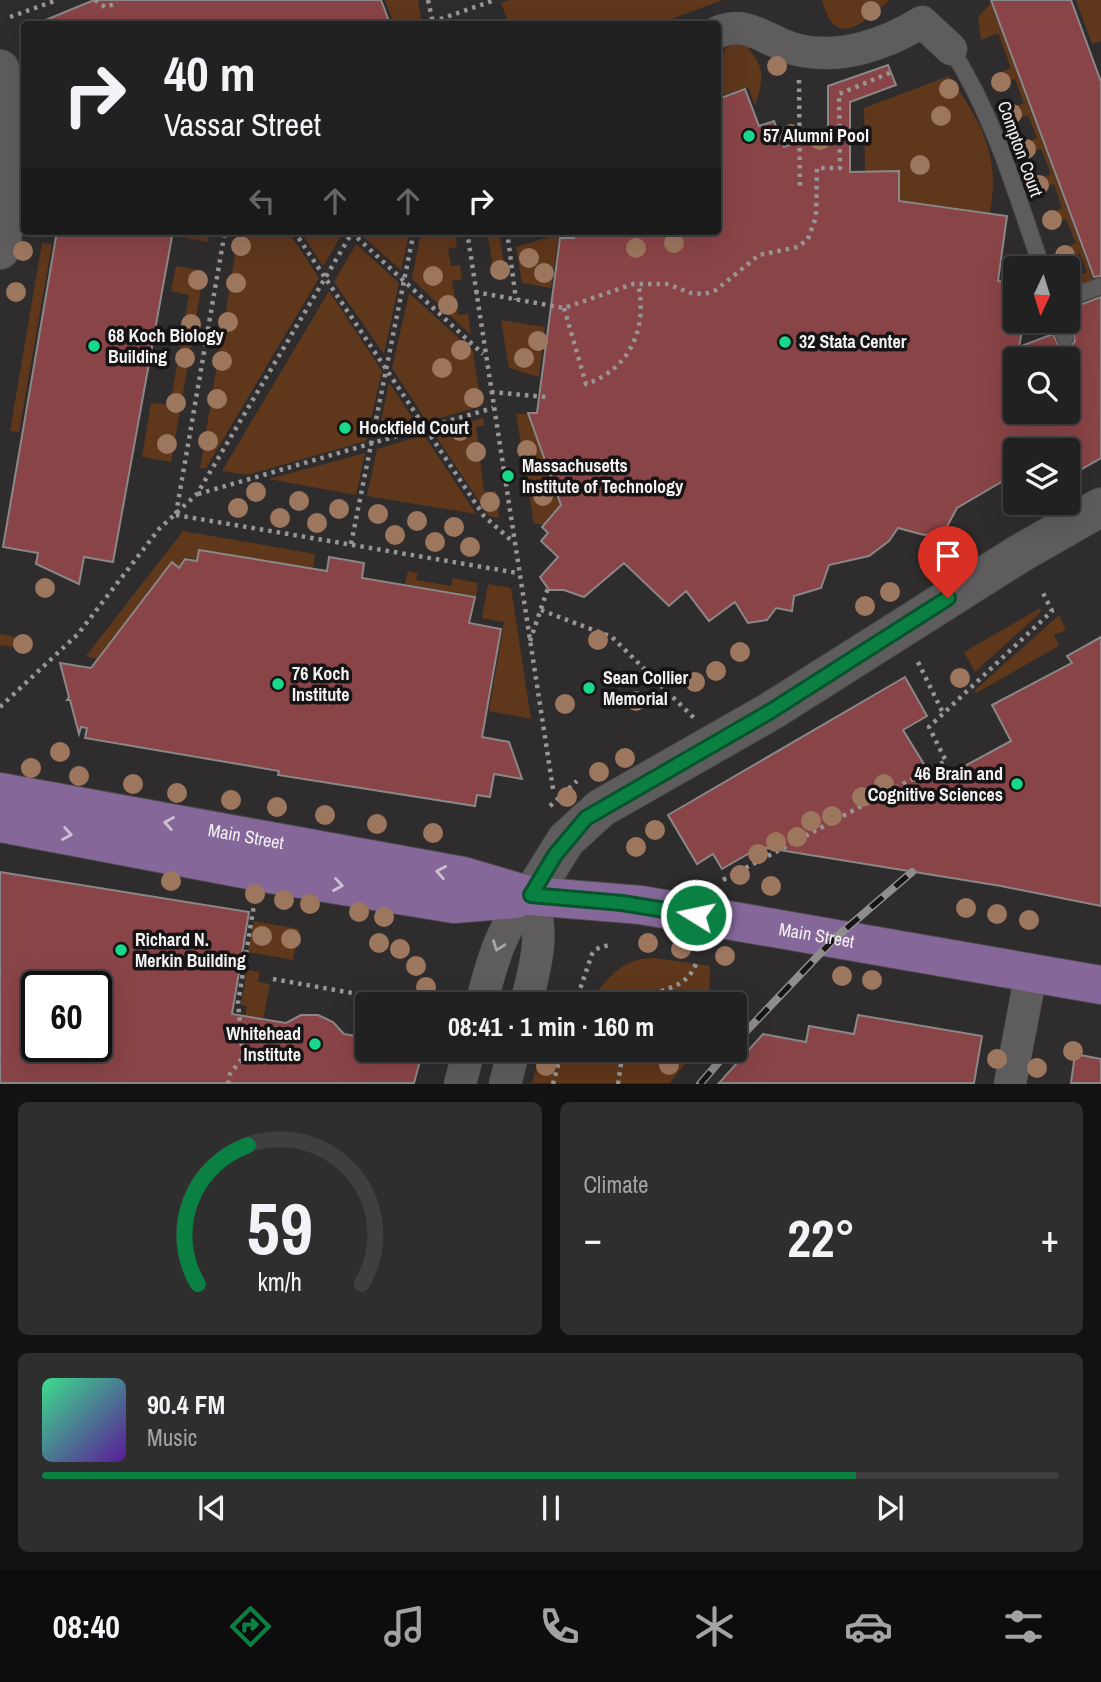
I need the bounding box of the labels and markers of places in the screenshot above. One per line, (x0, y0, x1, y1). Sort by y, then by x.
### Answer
place label: 57 Alumni Pool (763, 123, 869, 148)
marker: 57 Alumni Pool (741, 128, 757, 144)
place label: 68 Koch Biology Building (108, 323, 224, 369)
place label: 32 Stata Center (799, 329, 907, 354)
marker: 32 Stata Center (777, 334, 793, 350)
marker: 68 Koch Biology Building (86, 338, 102, 354)
place label: Hockfield Court (359, 415, 469, 440)
marker: Hockfield Court (337, 420, 353, 436)
place label: Massachusetts Institute of Technology (522, 453, 684, 499)
marker: Massachusetts Institute of Technology (500, 468, 516, 484)
pin (918, 526, 978, 598)
place label: 76 Koch Institute (292, 661, 349, 707)
place label: Sean Collier Memorial (603, 665, 689, 711)
marker: 76 Koch Institute (270, 676, 286, 692)
marker: Sean Collier Memorial (581, 680, 597, 696)
place label: 46 Brain and Cognitive Sciences (868, 761, 1003, 807)
marker: 46 Brain and Cognitive Sciences (1009, 776, 1025, 792)
place label: Richard N. Merkin Building (135, 927, 246, 973)
marker: Richard N. Merkin Building (113, 942, 129, 958)
place label: Whitehead Institute (226, 1021, 301, 1067)
marker: Whitehead Institute (307, 1036, 323, 1052)

